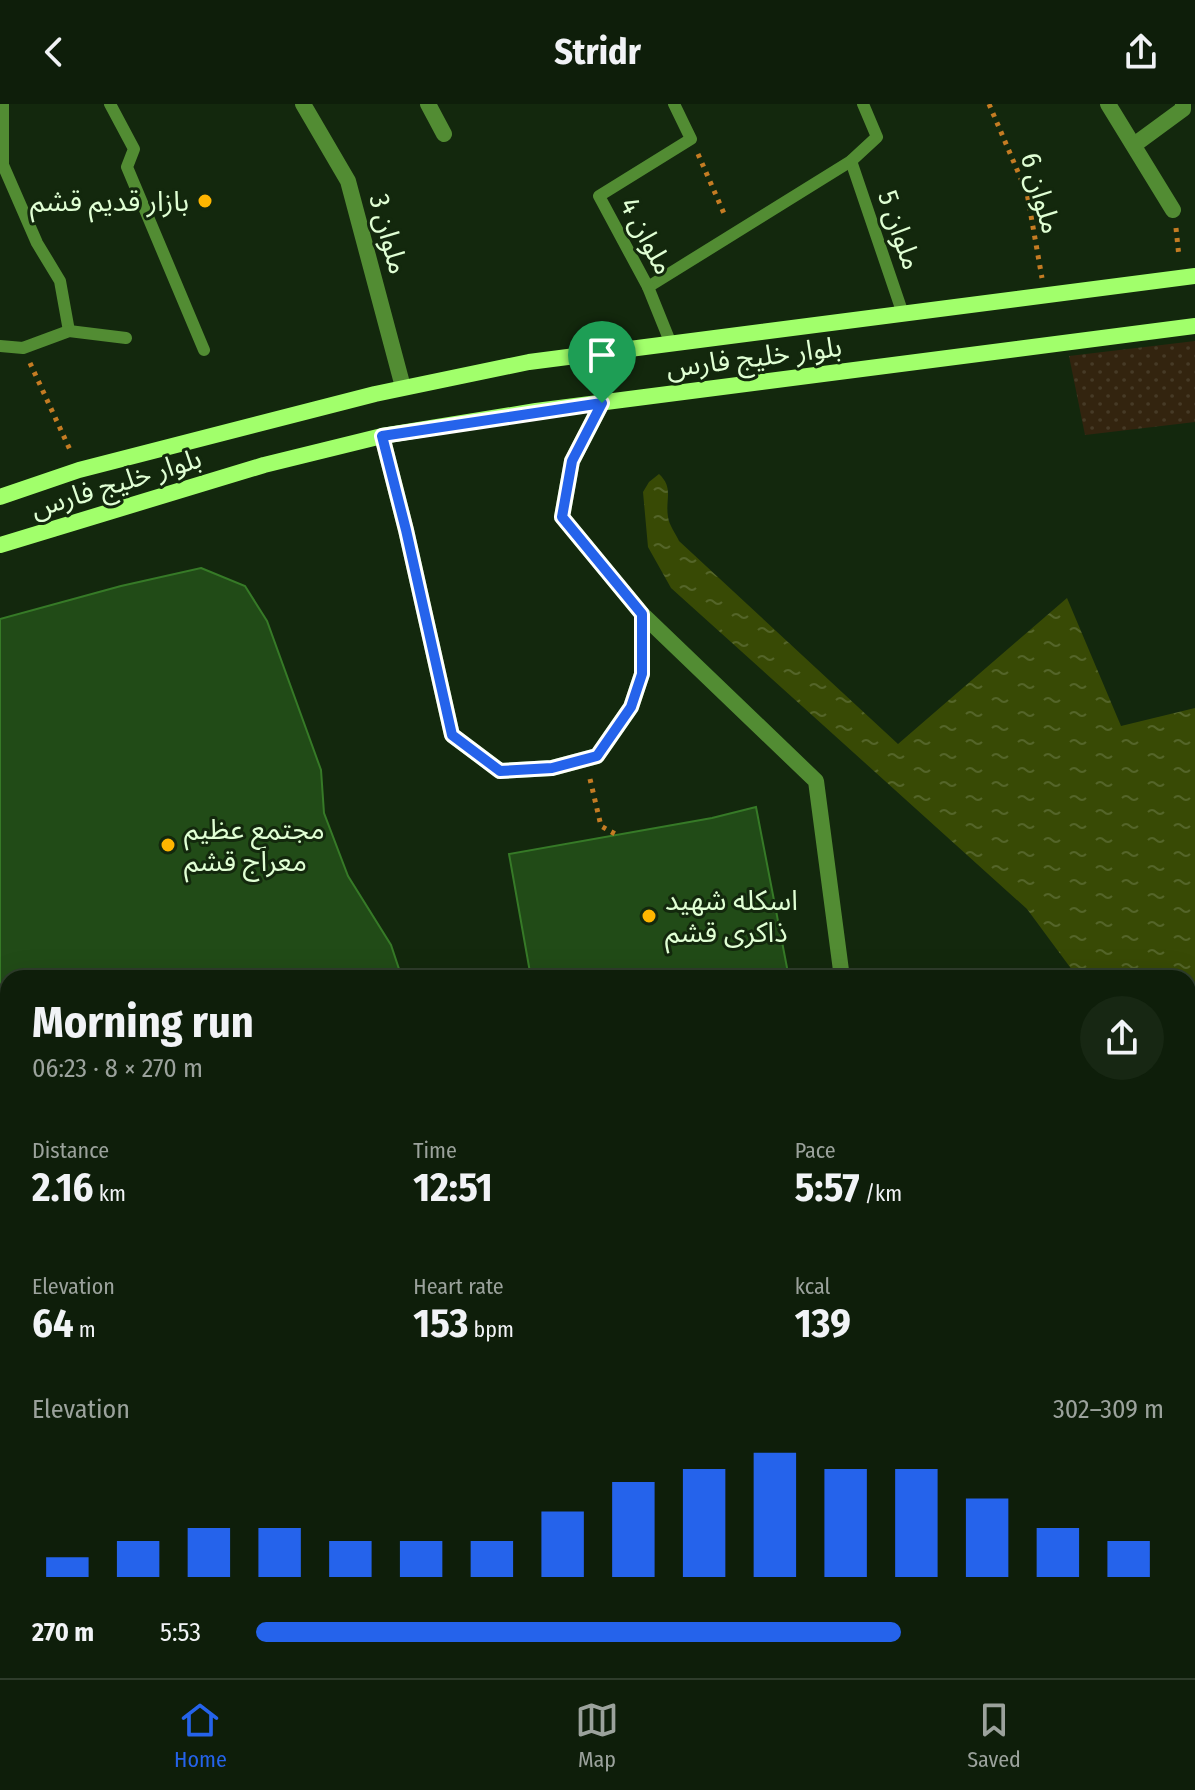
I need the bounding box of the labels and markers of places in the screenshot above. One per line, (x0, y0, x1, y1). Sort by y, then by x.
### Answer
place label: بازار قدیم قشم (30, 185, 189, 223)
marker: بازار قدیم قشم (196, 192, 214, 210)
pin (568, 321, 636, 403)
place label: مجتمع عظیم معراج قشم (184, 813, 325, 883)
marker: مجتمع عظیم معراج قشم (159, 836, 177, 854)
place label: اسکله شهید ذاکری قشم (665, 884, 798, 954)
marker: اسکله شهید ذاکری قشم (640, 907, 658, 925)

